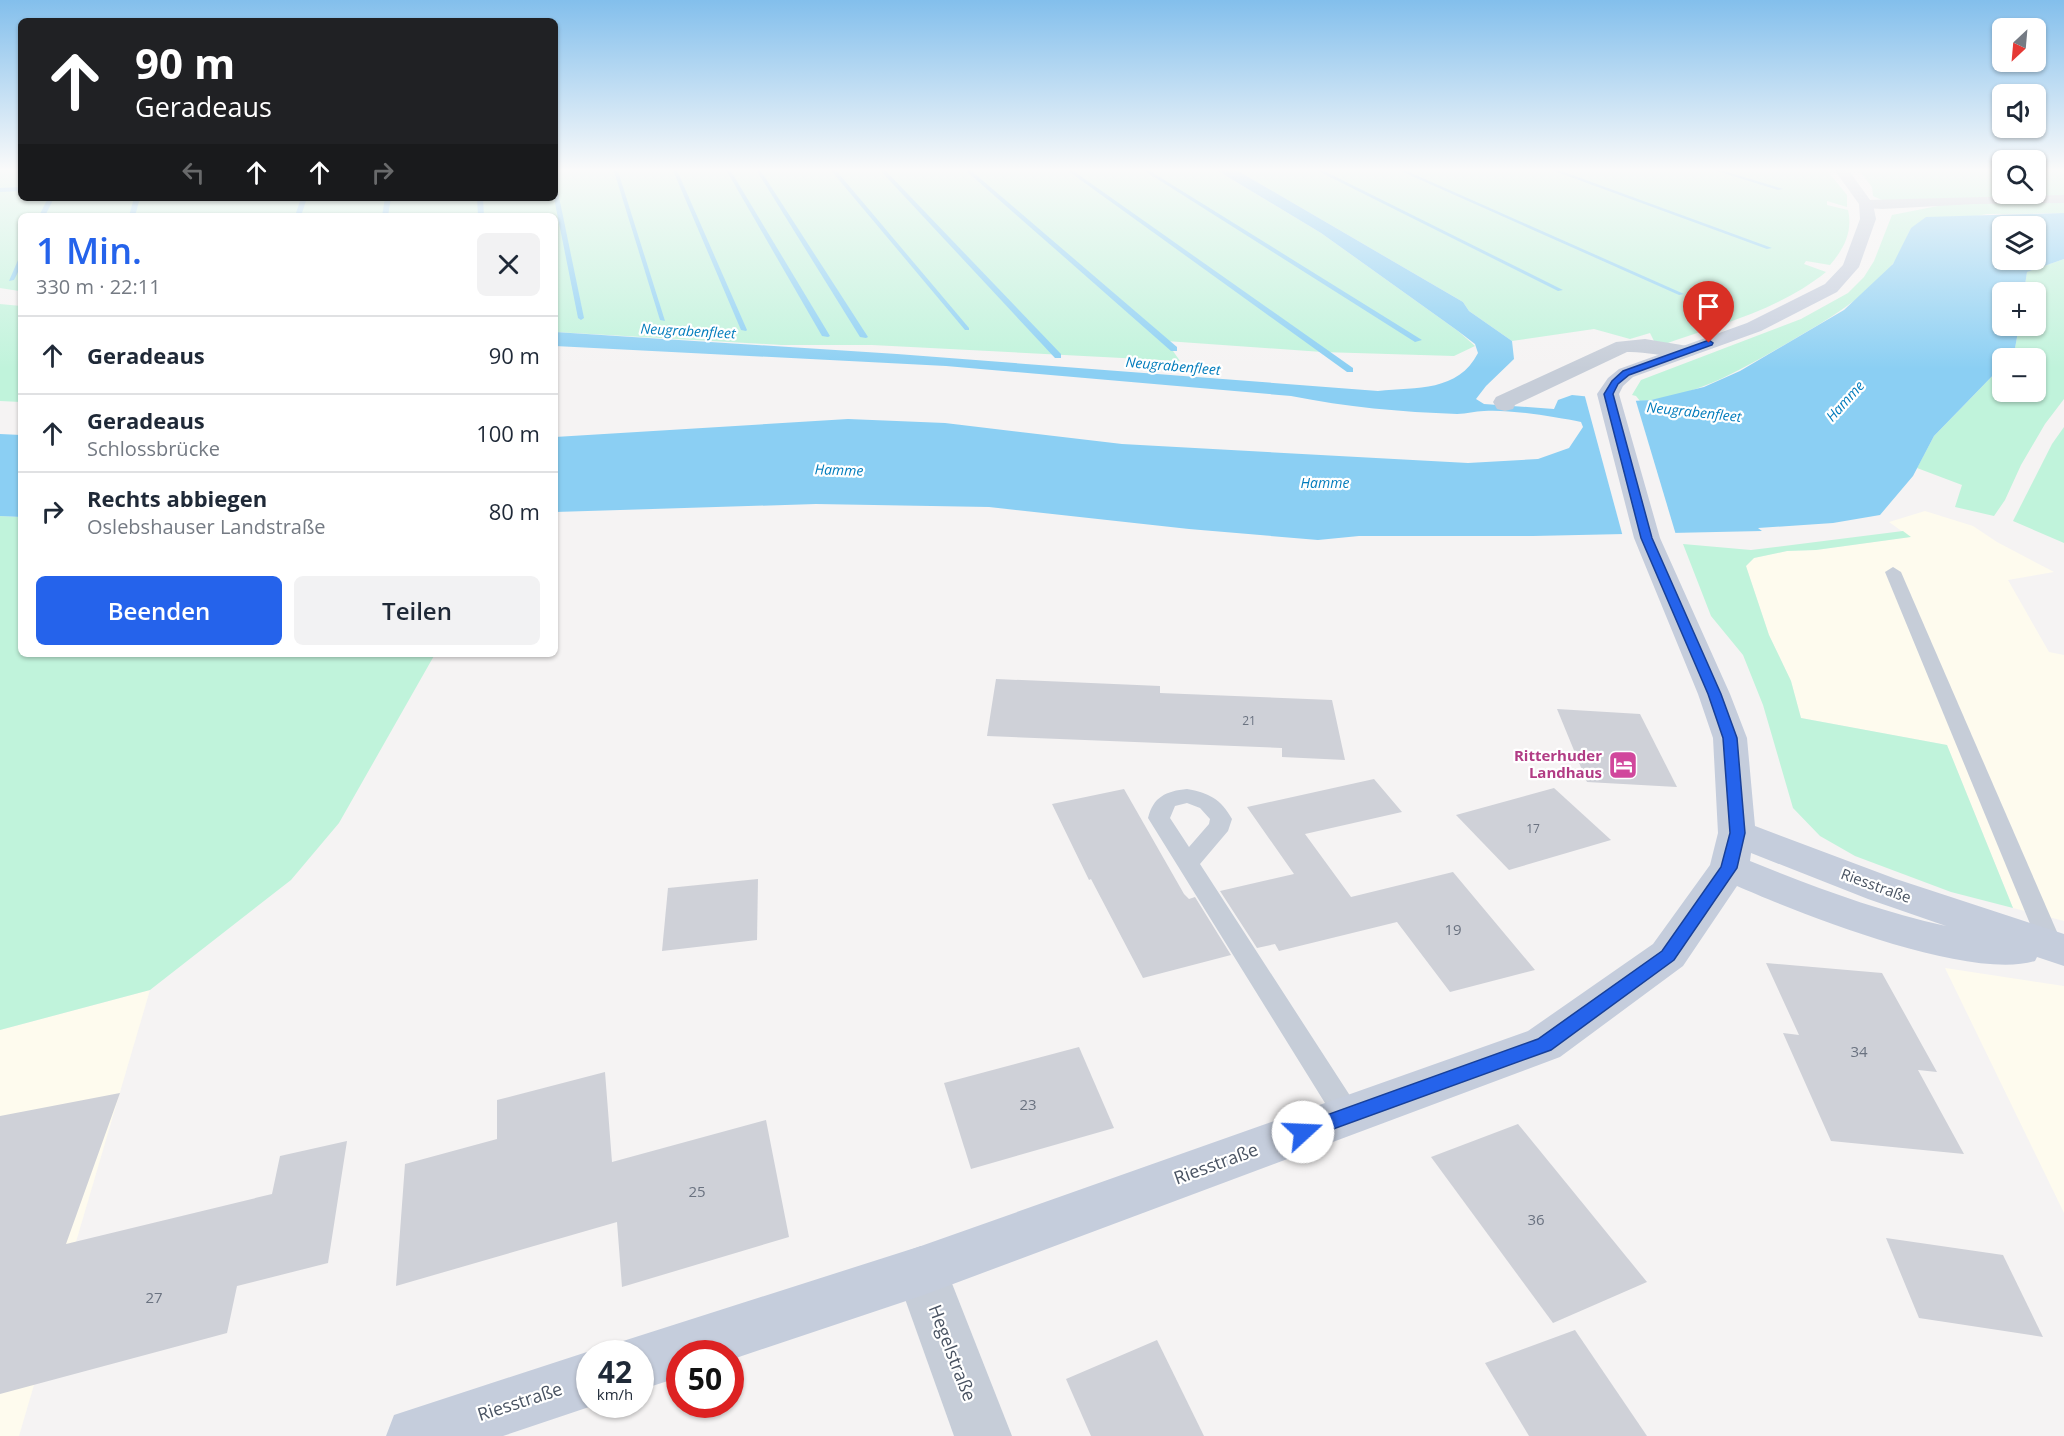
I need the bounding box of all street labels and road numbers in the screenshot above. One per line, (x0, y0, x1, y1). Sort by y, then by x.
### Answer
street label: Riesstraße (1838, 863, 1914, 907)
street label: Riesstraße (1170, 1137, 1261, 1189)
street label: Hegelstraße (924, 1301, 982, 1404)
street label: Riesstraße (474, 1376, 565, 1426)

